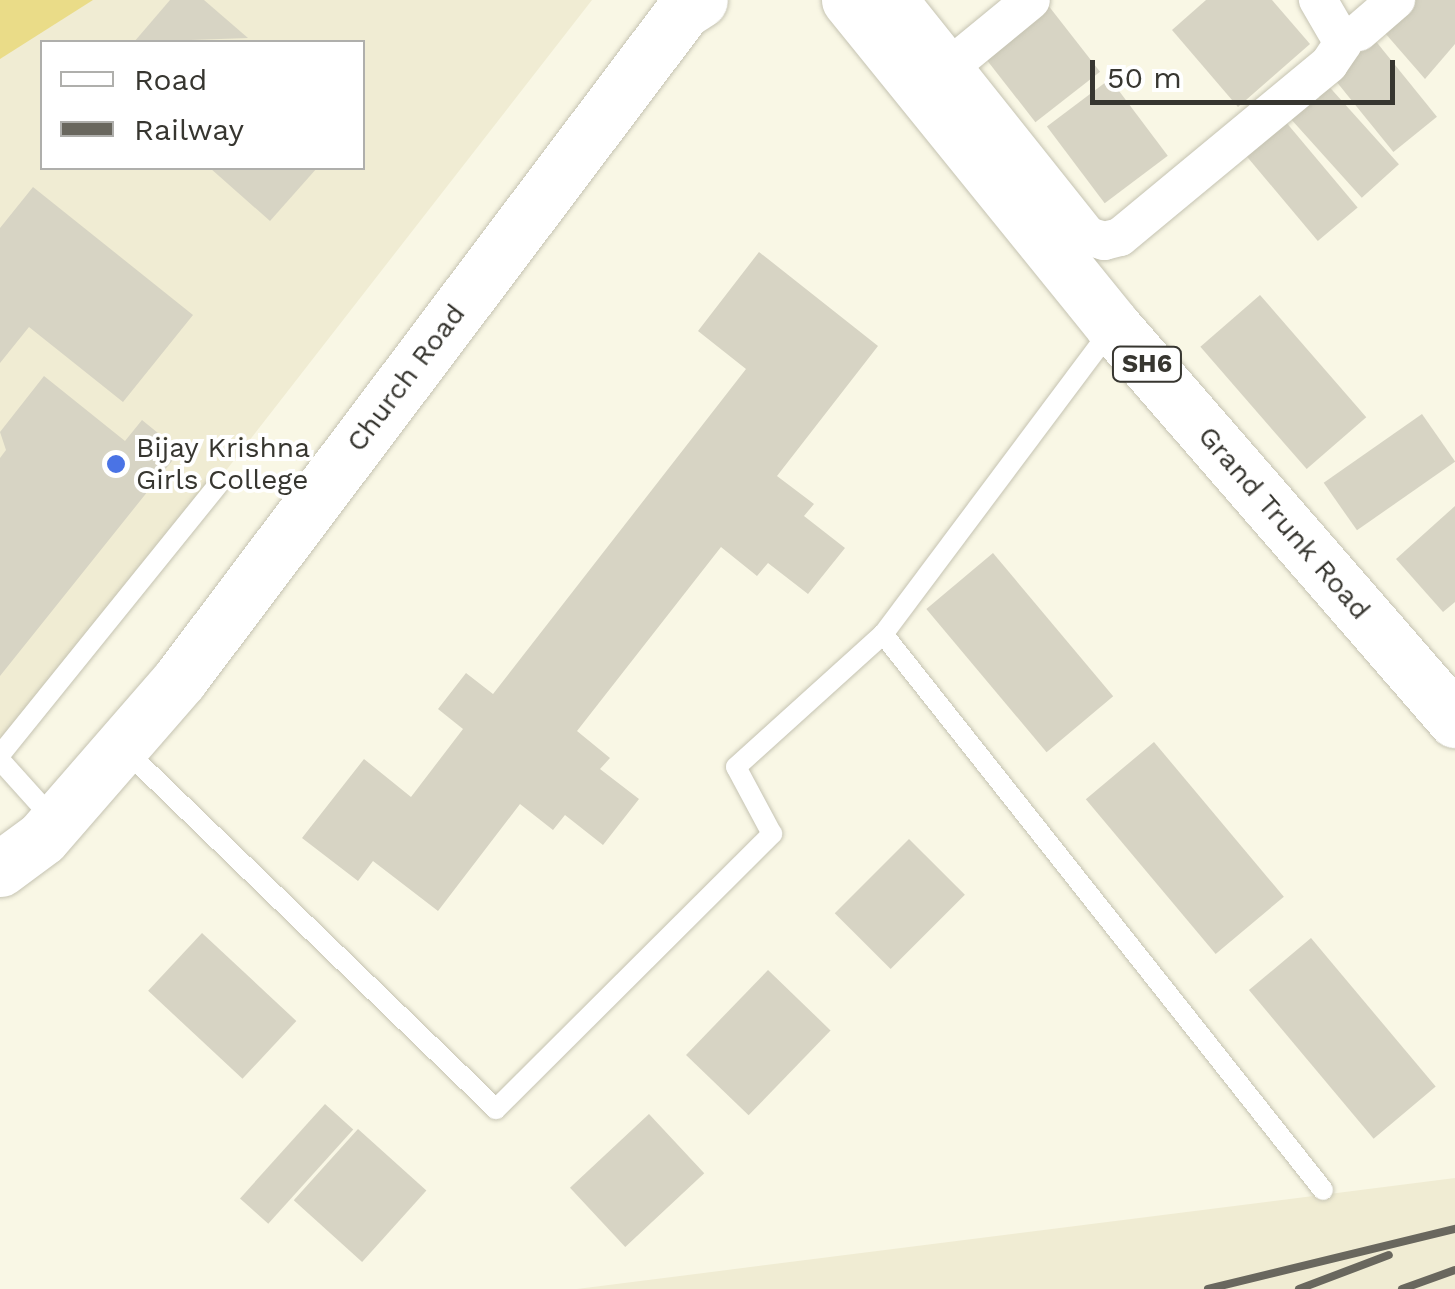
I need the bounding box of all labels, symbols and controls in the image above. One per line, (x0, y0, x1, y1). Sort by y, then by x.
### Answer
legend (40, 40, 365, 170)
scale bar (1095, 40, 1400, 102)
text: 50 m (1107, 60, 1182, 95)
text: Road (134, 62, 207, 97)
text: Railway (134, 112, 244, 147)
street label: Church Road (340, 298, 472, 458)
road number: SH6 (1110, 344, 1184, 384)
street label: Grand Trunk Road (1191, 419, 1377, 627)
place label: Bijay Krishna Girls College (136, 431, 311, 497)
marker: Bijay Krishna Girls College (105, 453, 127, 475)

